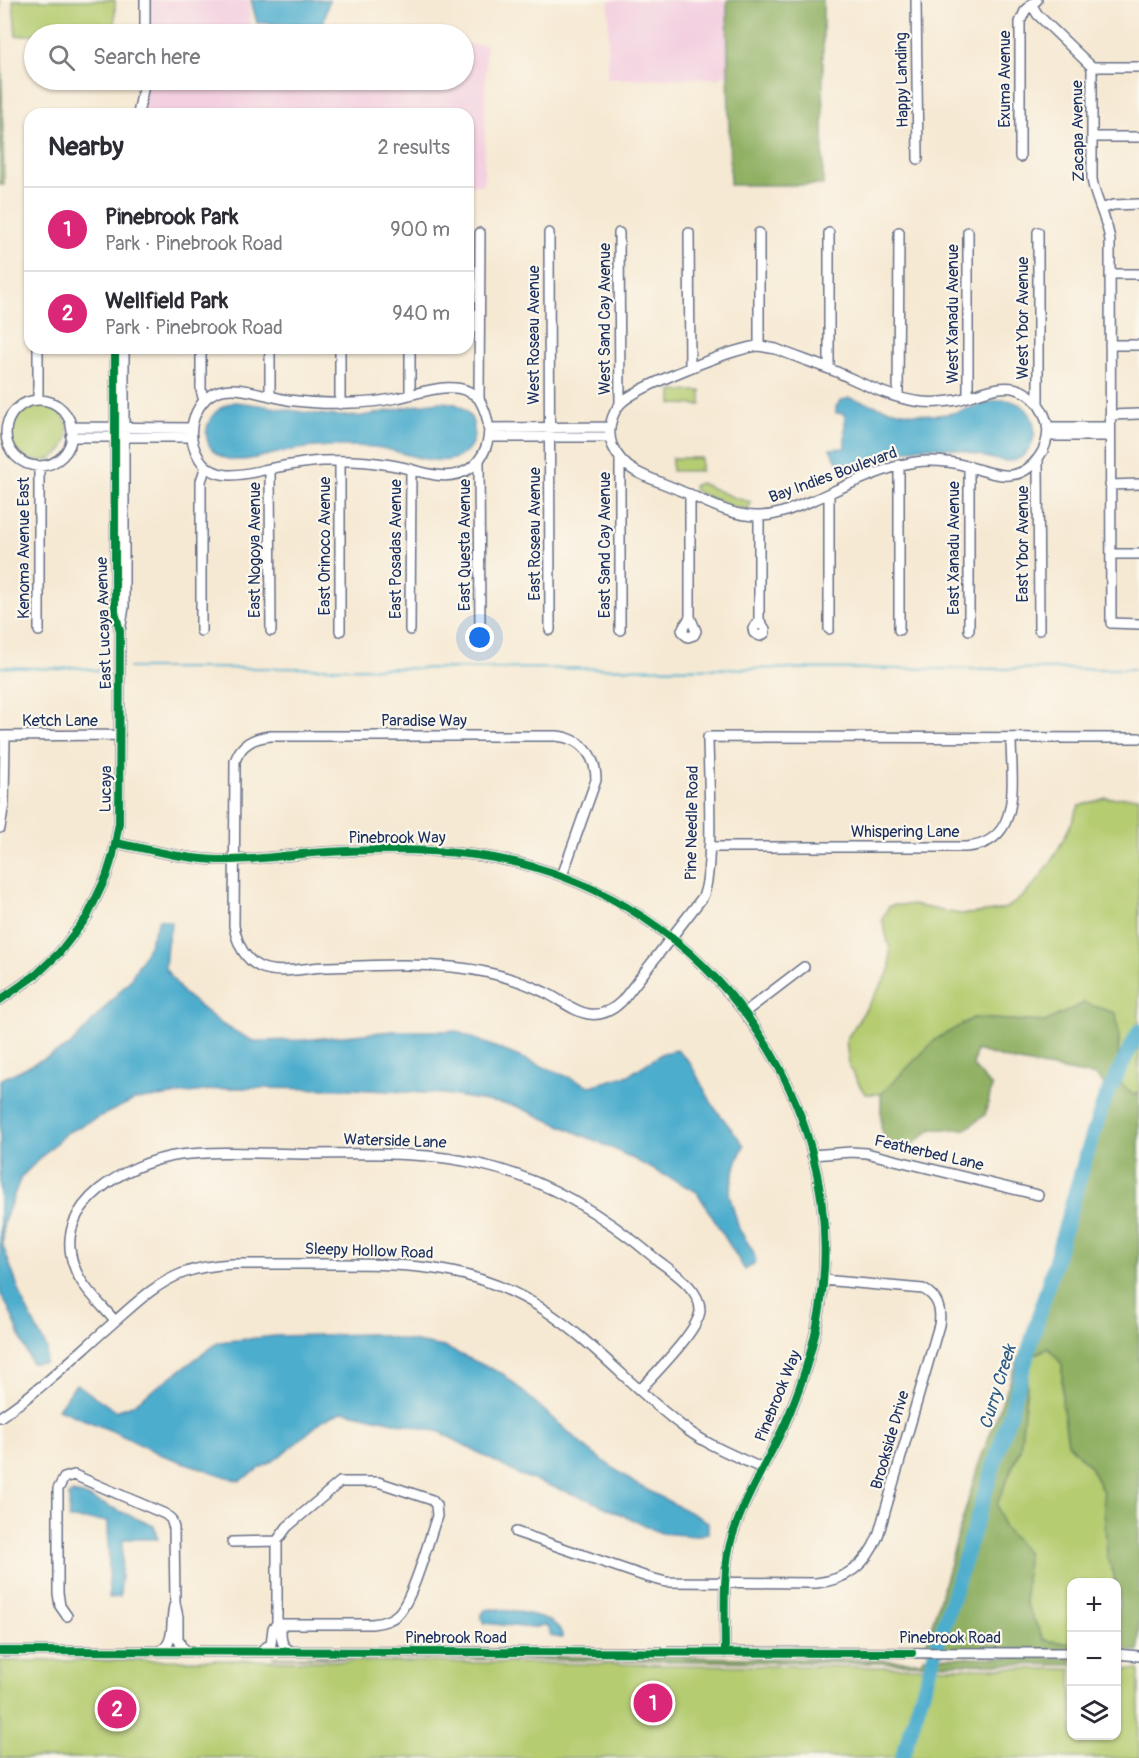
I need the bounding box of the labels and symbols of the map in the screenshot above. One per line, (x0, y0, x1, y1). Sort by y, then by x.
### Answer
street label: Exuma Avenue (995, 30, 1015, 128)
street label: Happy Landing (891, 32, 913, 128)
street label: Zacapa Avenue (1067, 80, 1089, 182)
street label: West Sand Cay Avenue (595, 243, 615, 395)
street label: West Xanadu Avenue (943, 244, 963, 384)
street label: West Ybor Avenue (1013, 257, 1033, 379)
street label: West Roseau Avenue (524, 265, 544, 405)
street label: Bay Indies Boulevard (766, 443, 900, 507)
street label: East Roseau Avenue (525, 467, 545, 601)
street label: East Sand Cay Avenue (595, 472, 615, 618)
street label: Kenoma Avenue East (14, 477, 34, 619)
street label: East Orinoco Avenue (315, 477, 335, 615)
street label: East Posadas Avenue (386, 479, 406, 619)
street label: East Questa Avenue (455, 479, 475, 611)
street label: East Xanadu Avenue (944, 481, 964, 615)
street label: East Nogoya Avenue (245, 482, 265, 618)
street label: East Ybor Avenue (1013, 485, 1033, 602)
street label: East Lucaya Avenue (92, 556, 116, 690)
your location (465, 623, 494, 652)
street label: Ketch Lane (22, 711, 98, 731)
street label: Paradise Way (381, 711, 467, 731)
street label: Lucaya (96, 765, 116, 813)
street label: Pine Needle Road (681, 765, 703, 881)
street label: Whispering Lane (851, 822, 959, 842)
street label: Pinebrook Way (349, 828, 446, 848)
street label: Waterside Lane (343, 1129, 447, 1153)
street label: Featherbed Lane (872, 1131, 986, 1175)
street label: Sleepy Hollow Road (304, 1239, 434, 1263)
water label: Curry Creek (974, 1341, 1022, 1432)
street label: Pinebrook Way (751, 1347, 805, 1445)
street label: Brookside Drive (866, 1388, 914, 1492)
street label: Pinebrook Road (405, 1628, 507, 1648)
street label: Pinebrook Road (899, 1628, 1001, 1648)
pin: 1 (634, 1680, 672, 1726)
pin: 2 (98, 1686, 136, 1732)

